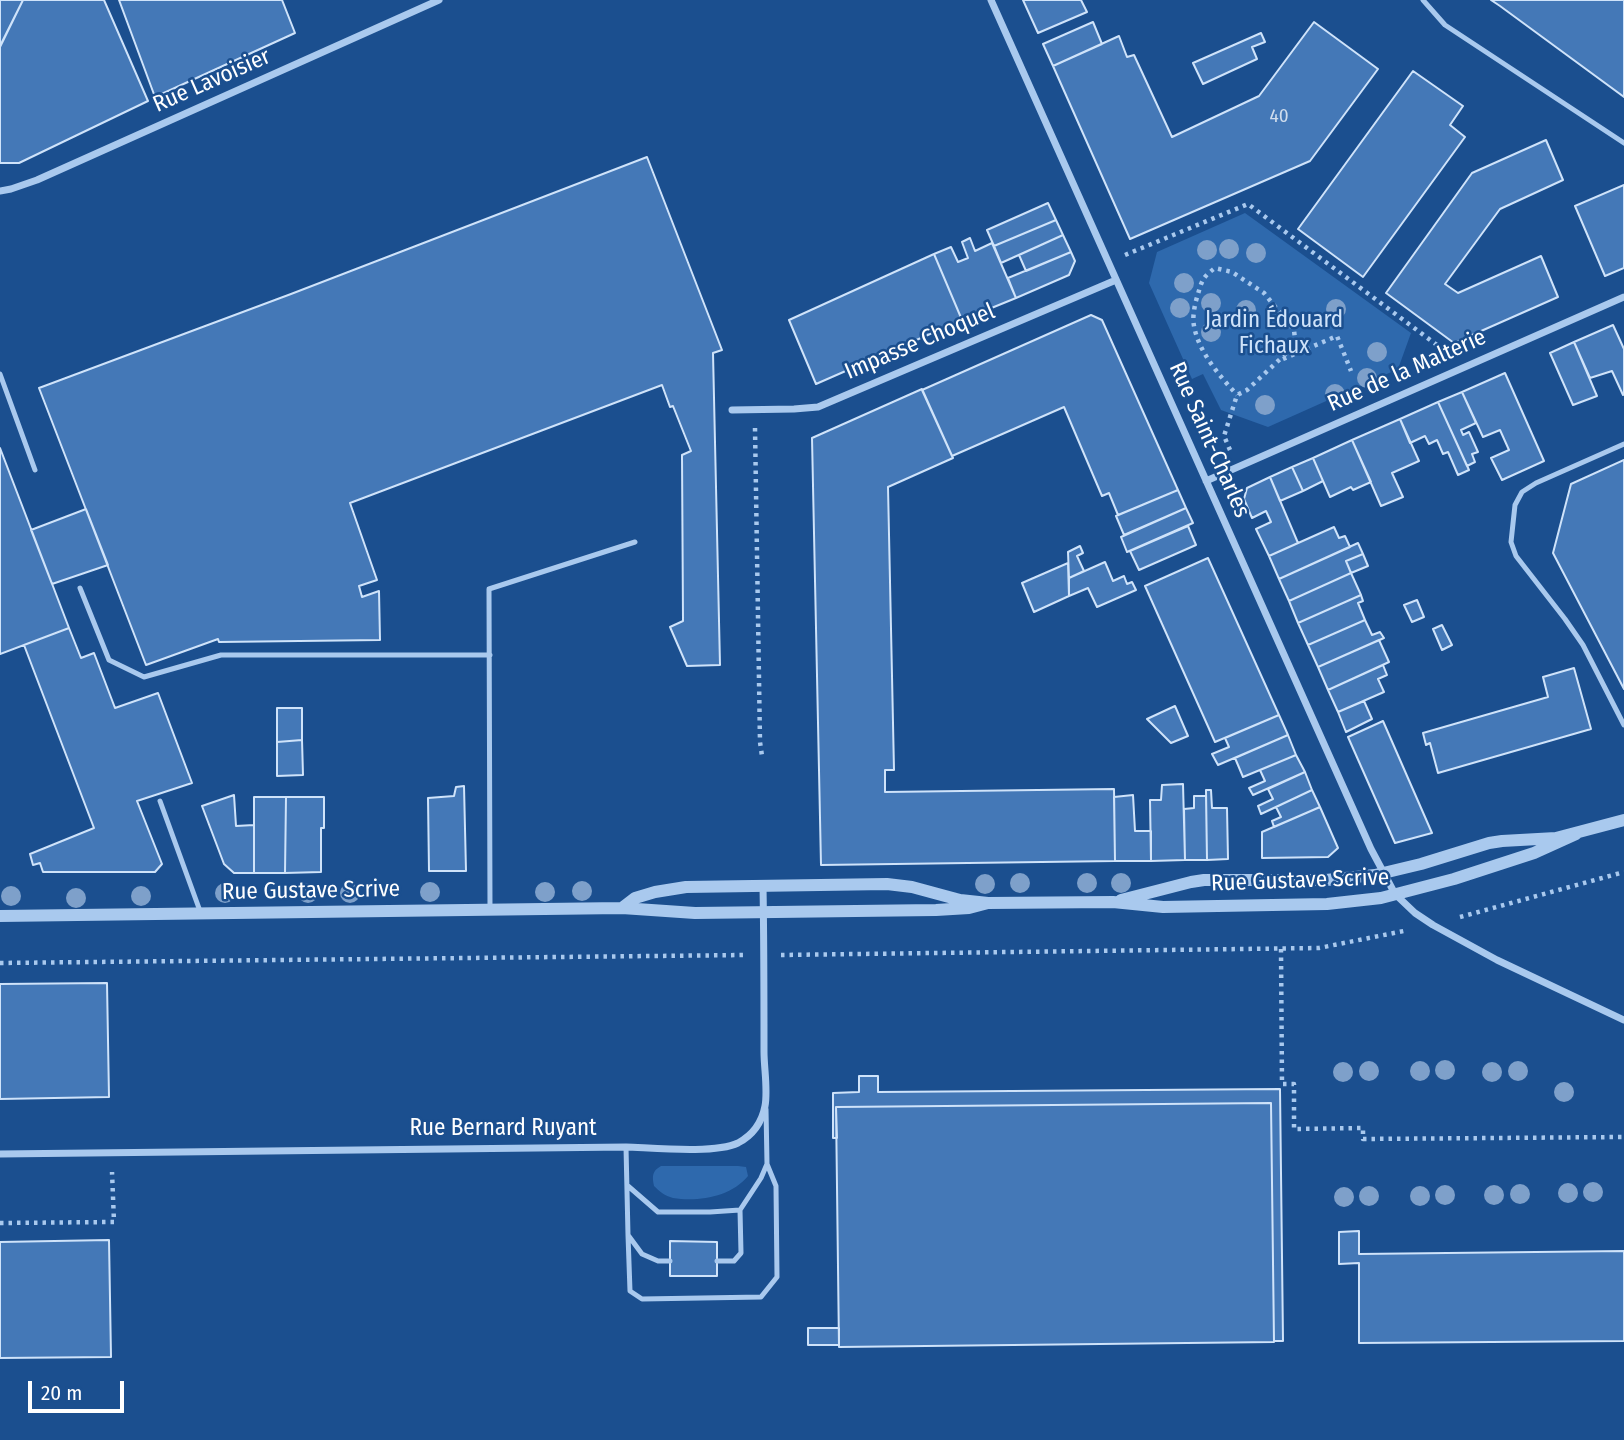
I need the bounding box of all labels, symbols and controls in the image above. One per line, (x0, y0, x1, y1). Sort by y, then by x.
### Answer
street label: Rue Lavoisier (149, 43, 275, 119)
house number: 40 (1269, 106, 1289, 128)
street label: Impasse Choquel (841, 298, 999, 386)
park label: Jardin Édouard Fichaux (1205, 307, 1343, 361)
street label: Rue de la Malterie (1324, 324, 1490, 418)
street label: Rue Saint-Charles (1162, 358, 1256, 522)
street label: Rue Gustave Scrive (1211, 864, 1389, 898)
street label: Rue Gustave Scrive (222, 876, 400, 906)
street label: Rue Bernard Ruyant (409, 1115, 597, 1143)
scale bar (32, 1366, 128, 1410)
text: 20 m (41, 1380, 82, 1406)

